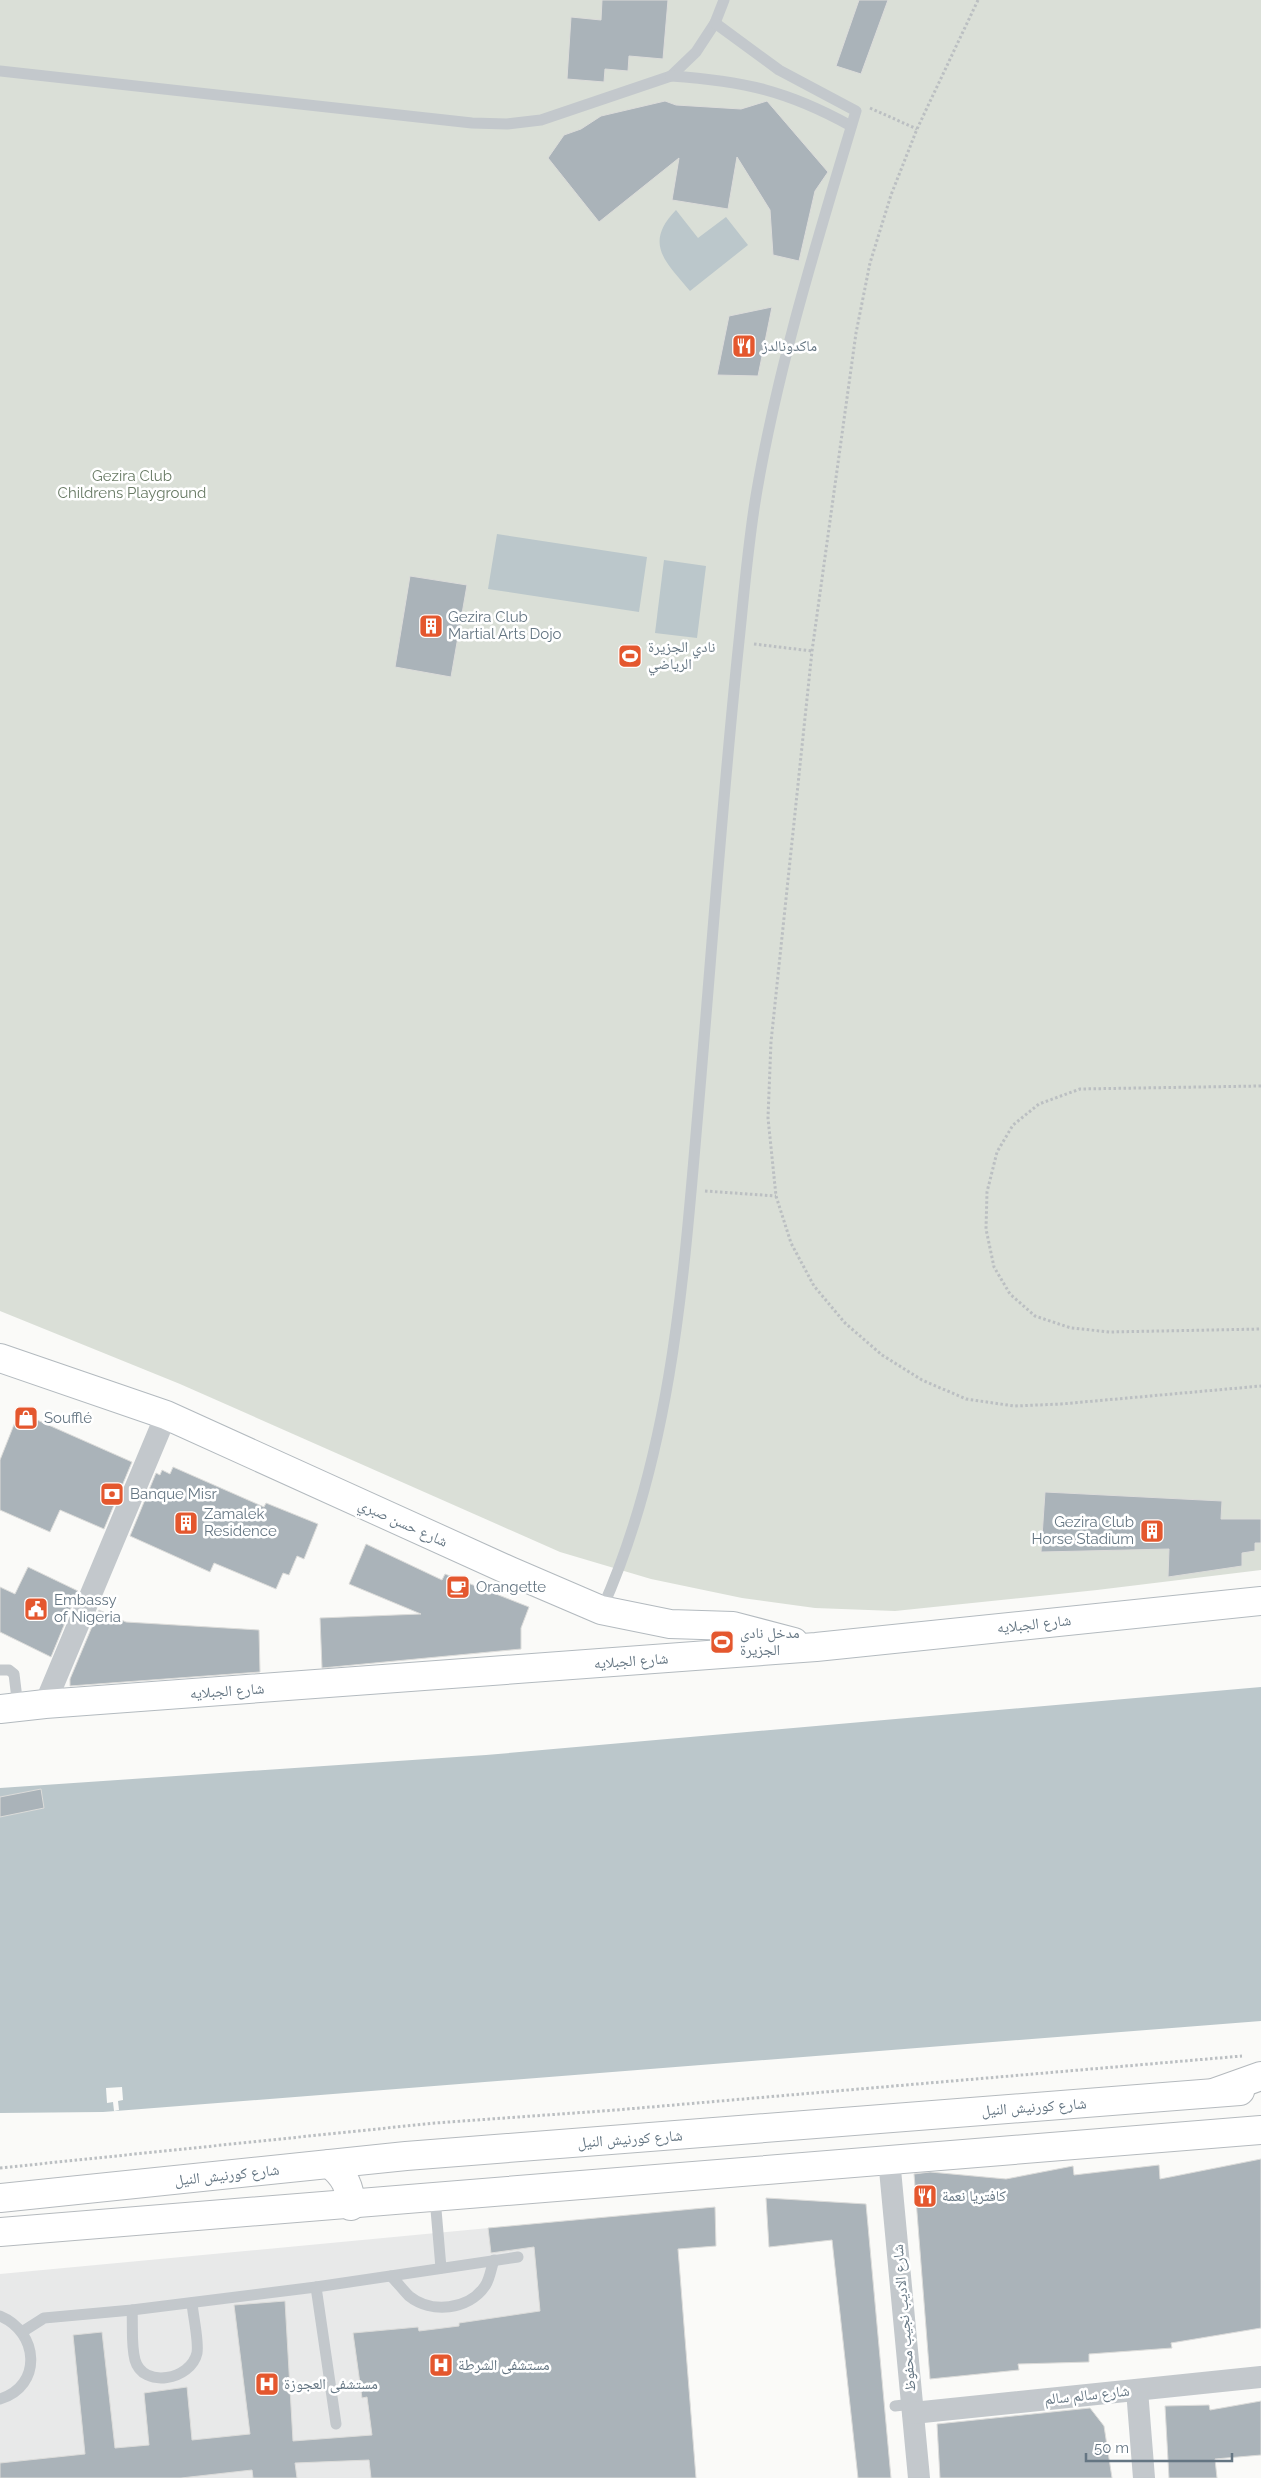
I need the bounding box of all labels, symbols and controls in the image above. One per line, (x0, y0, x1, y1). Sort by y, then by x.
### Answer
restaurant icon: ماكدونالدز (731, 333, 757, 359)
place label: ماكدونالدز (761, 337, 817, 355)
park label: Gezira Club Childrens Playground (58, 467, 206, 502)
place label: Gezira Club Martial Arts Dojo (448, 608, 562, 643)
building icon: Gezira Club Martial Arts Dojo (418, 613, 444, 639)
place label: نادي الجزيرة الرياضي (648, 638, 715, 676)
sports icon: نادي الجزيرة الرياضي (617, 643, 643, 669)
shop icon: Soufflé (13, 1405, 39, 1431)
place label: Soufflé (44, 1409, 92, 1427)
bank icon: Banque Misr (99, 1481, 125, 1507)
place label: Banque Misr (130, 1485, 217, 1503)
street label: شارع حسن صبري (354, 1495, 451, 1553)
place label: Zamalek Residence (204, 1505, 277, 1540)
building icon: Zamalek Residence (173, 1510, 199, 1536)
place label: Gezira Club Horse Stadium (1032, 1513, 1134, 1548)
building icon: Gezira Club Horse Stadium (1139, 1518, 1165, 1544)
cafe icon: Orangette (445, 1574, 471, 1600)
place label: Orangette (476, 1578, 546, 1596)
place label: Embassy of Nigeria (54, 1591, 121, 1626)
public building icon: Embassy of Nigeria (23, 1596, 49, 1622)
street label: شارع الجبلايه (996, 1611, 1072, 1638)
place label: مدخل نادى الجزيرة (740, 1624, 800, 1659)
sports icon: مدخل نادى الجزيرة (709, 1629, 735, 1655)
street label: شارع الجبلايه (593, 1649, 669, 1674)
street label: شارع الجبلايه (189, 1679, 265, 1704)
street label: شارع كورنيش النيل (981, 2094, 1087, 2121)
street label: شارع كورنيش النيل (577, 2126, 683, 2153)
street label: شارع كورنيش النيل (174, 2161, 281, 2190)
restaurant icon: كافتريا نعمة (912, 2183, 938, 2209)
place label: كافتريا نعمة (942, 2187, 1006, 2205)
street label: شارع الاديب نجيب محفوظ (889, 2243, 920, 2392)
hospital icon: مستشفى الشرطة (428, 2352, 454, 2378)
place label: مستشفى الشرطة (458, 2356, 550, 2375)
hospital icon: مستشفى العجوزة (254, 2371, 280, 2397)
place label: مستشفى العجوزة (284, 2375, 378, 2394)
street label: شارع سالم سالم (1043, 2382, 1131, 2409)
scale bar (1086, 2430, 1232, 2462)
text: 50 m (1094, 2439, 1129, 2457)

